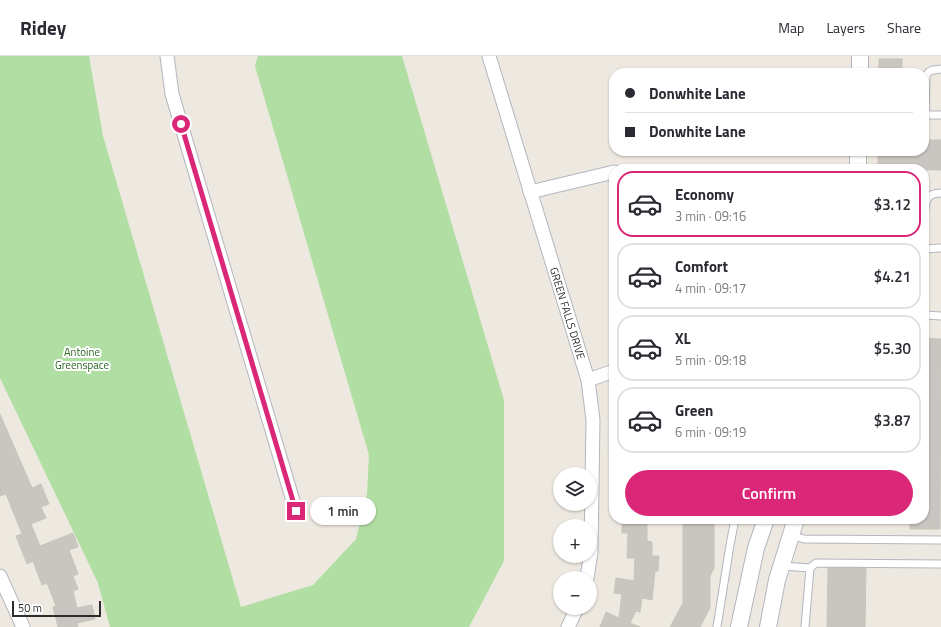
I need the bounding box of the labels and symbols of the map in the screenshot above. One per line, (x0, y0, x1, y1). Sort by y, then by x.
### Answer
route start (172, 115, 190, 133)
street label: GREEN FALLS DRIVE (546, 265, 589, 361)
park label: Antoine Greenspace (55, 344, 110, 373)
callout: 1 min (310, 497, 376, 525)
route end (287, 502, 305, 520)
scale bar (12, 599, 101, 618)

